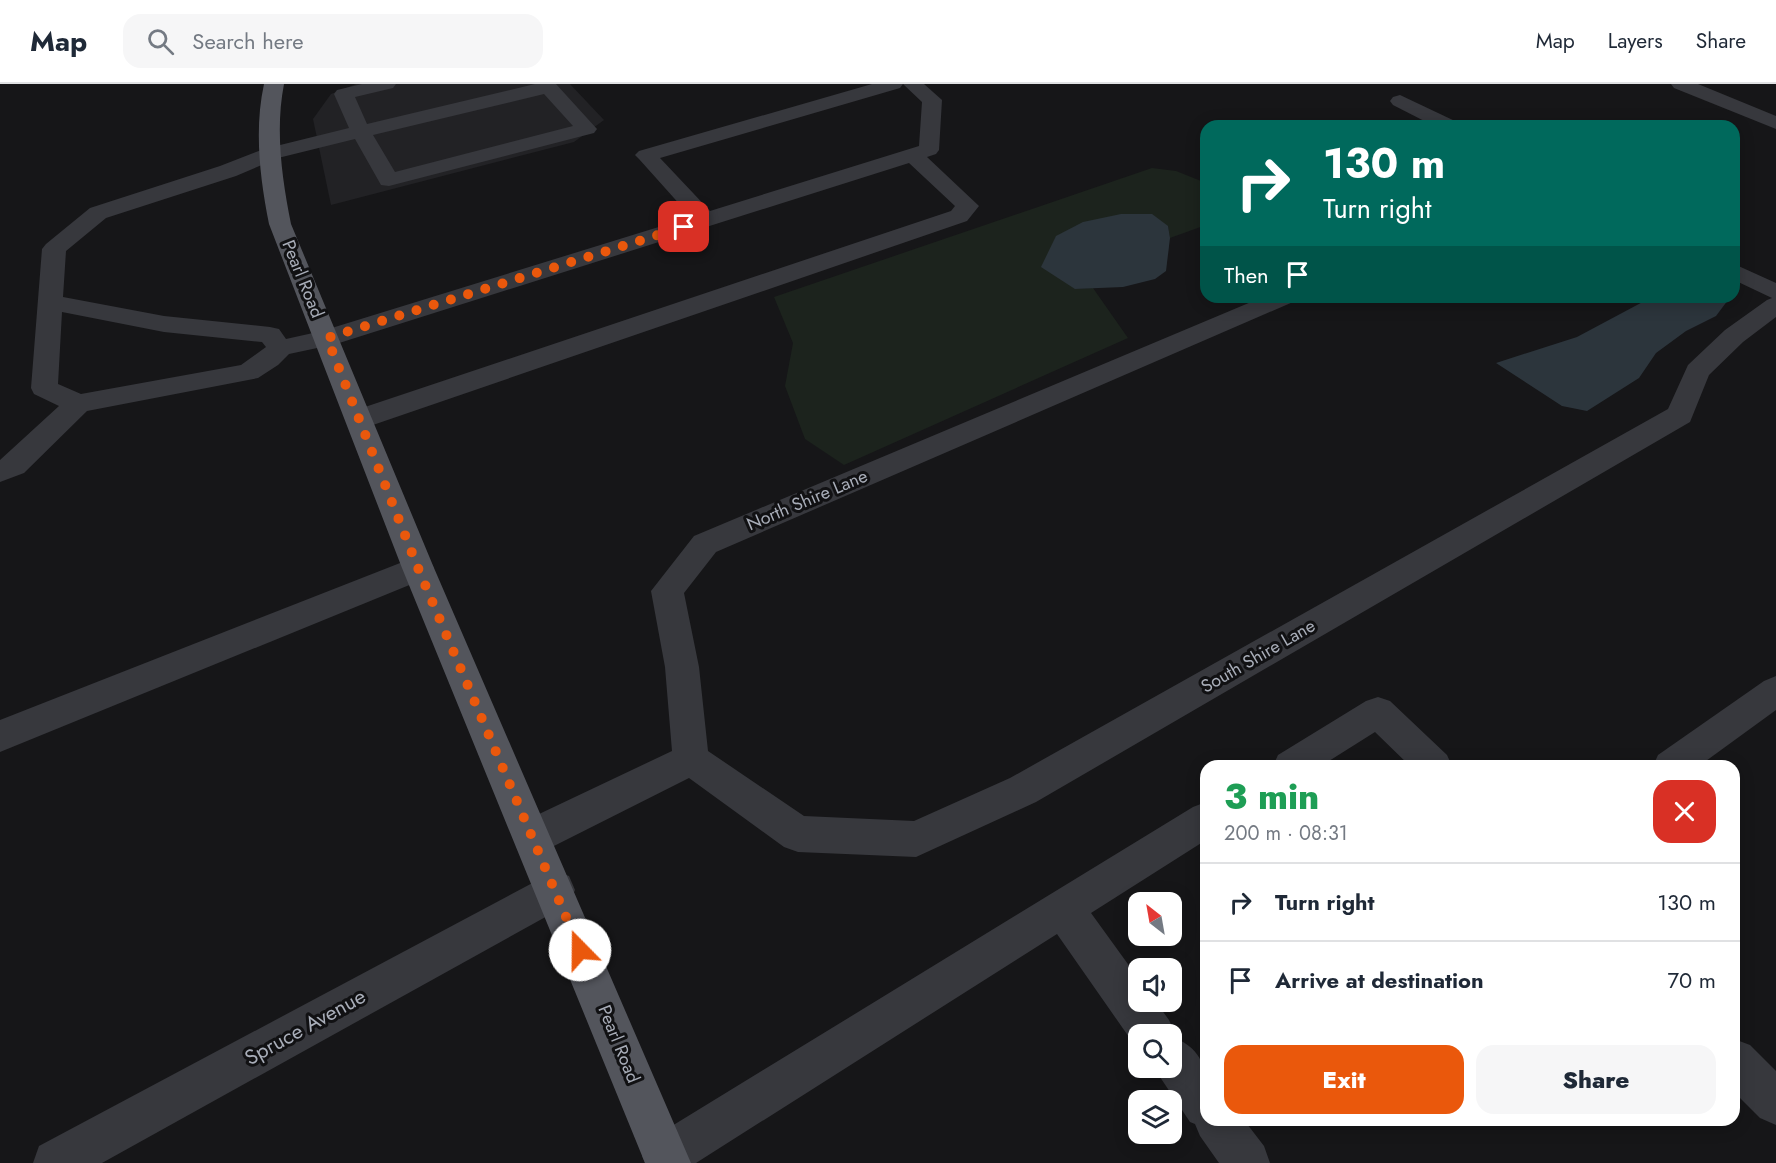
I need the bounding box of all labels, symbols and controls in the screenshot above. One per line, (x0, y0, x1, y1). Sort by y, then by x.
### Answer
search box (123, 14, 543, 68)
text: Map (30, 21, 87, 62)
icon: search (144, 25, 177, 58)
text: Search here (192, 25, 304, 57)
text: Map (1536, 26, 1575, 56)
text: Layers (1608, 26, 1663, 56)
text: Share (1696, 26, 1746, 56)
text: 130 m (1323, 133, 1445, 194)
icon: right (1224, 144, 1302, 222)
text: Turn right (1323, 189, 1431, 228)
pin (658, 201, 709, 252)
icon: arrive (667, 210, 700, 243)
street label: Pearl Road (276, 236, 330, 322)
icon: arrive (1281, 258, 1314, 291)
text: Then (1224, 259, 1269, 291)
street label: North Shire Lane (742, 463, 872, 537)
street label: South Shire Lane (1196, 613, 1320, 699)
text: 3 min (1224, 770, 1319, 822)
button: close (1653, 780, 1716, 843)
text: 200 m · 08:31 (1224, 819, 1348, 848)
icon: right (1224, 886, 1257, 919)
text: Turn right (1275, 886, 1375, 918)
text: 130 m (1657, 886, 1716, 918)
north arrow (1128, 892, 1182, 946)
map controls (1128, 892, 1182, 1144)
position arrow (548, 918, 612, 982)
button: sound (1128, 958, 1182, 1012)
icon: arrive (1224, 964, 1257, 997)
text: Arrive at destination (1275, 964, 1484, 996)
text: 70 m (1667, 964, 1716, 996)
street label: Spruce Avenue (239, 981, 371, 1073)
street label: Pearl Road (592, 1001, 646, 1087)
button: search (1128, 1024, 1182, 1078)
button: Exit (1224, 1045, 1464, 1114)
button: Share (1476, 1045, 1716, 1114)
button: layers (1128, 1090, 1182, 1144)

